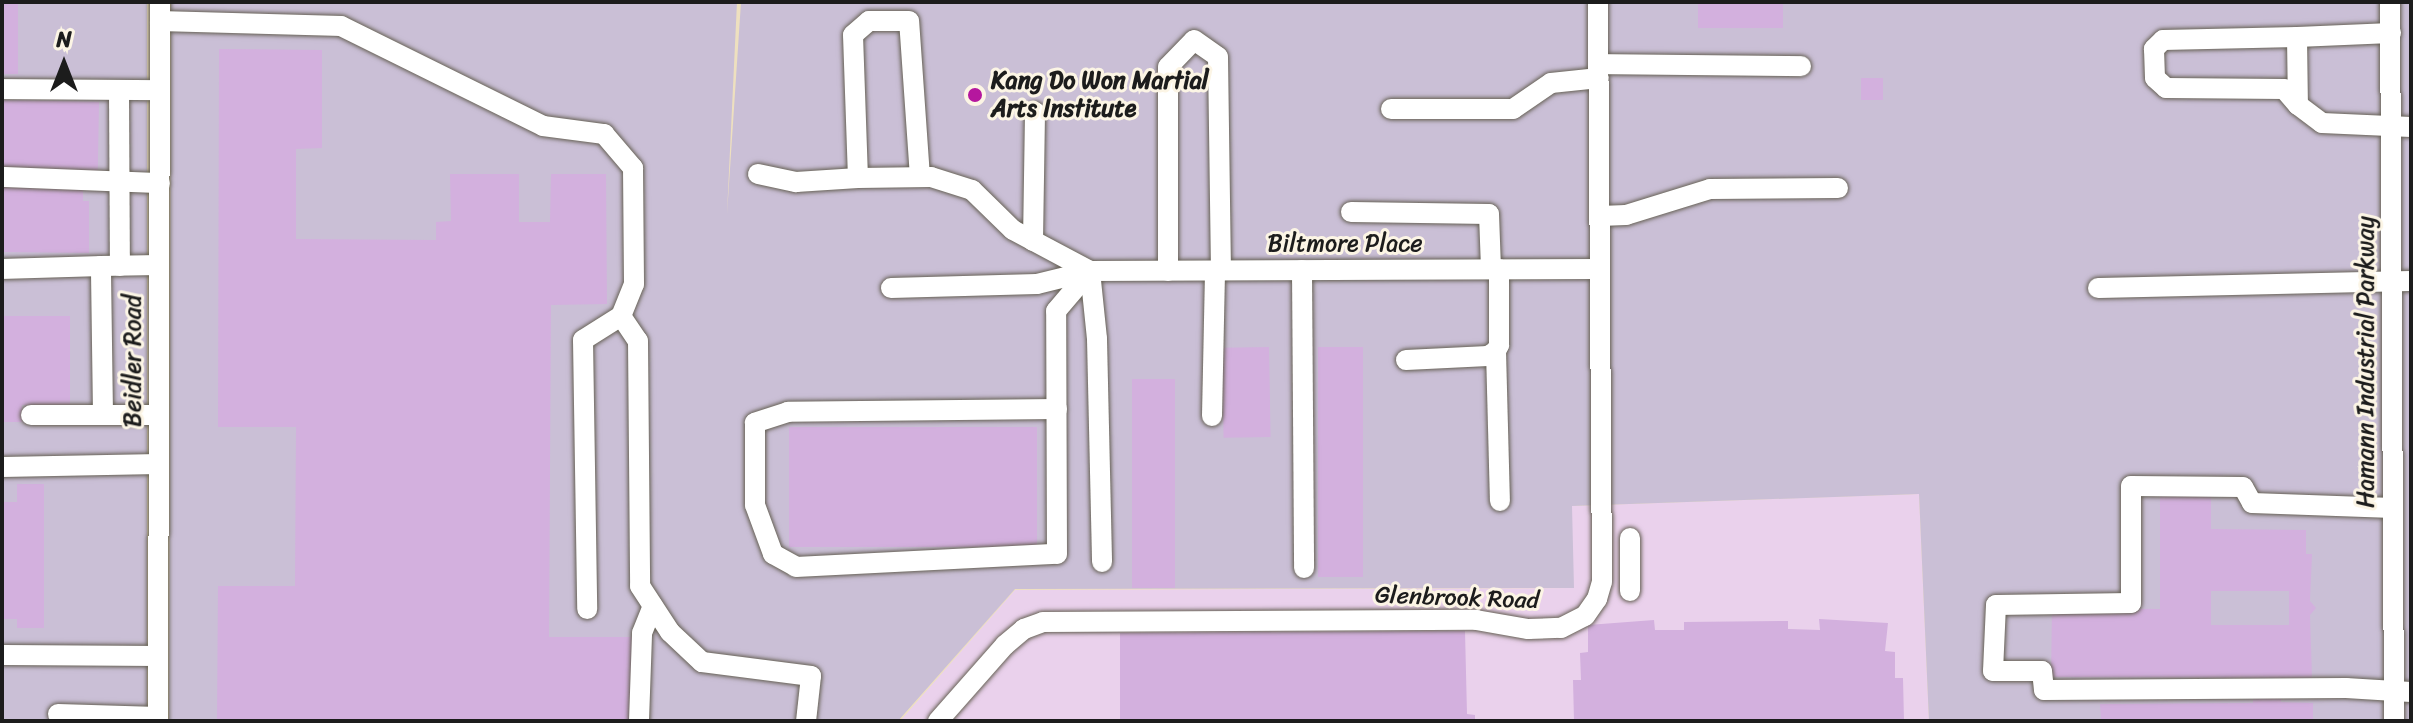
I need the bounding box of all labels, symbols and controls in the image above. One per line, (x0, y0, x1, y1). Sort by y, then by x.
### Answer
text: N (56, 20, 72, 59)
north arrow (24, 24, 104, 104)
place label: Kang Do Won Martial Arts Institute (991, 67, 1209, 123)
marker: Kang Do Won Martial Arts Institute (966, 86, 984, 104)
street label: Hamann Industrial Parkway (2352, 216, 2380, 508)
street label: Biltmore Place (1267, 230, 1423, 258)
street label: Beidler Road (119, 295, 147, 427)
street label: Glenbrook Road (1374, 581, 1540, 615)

